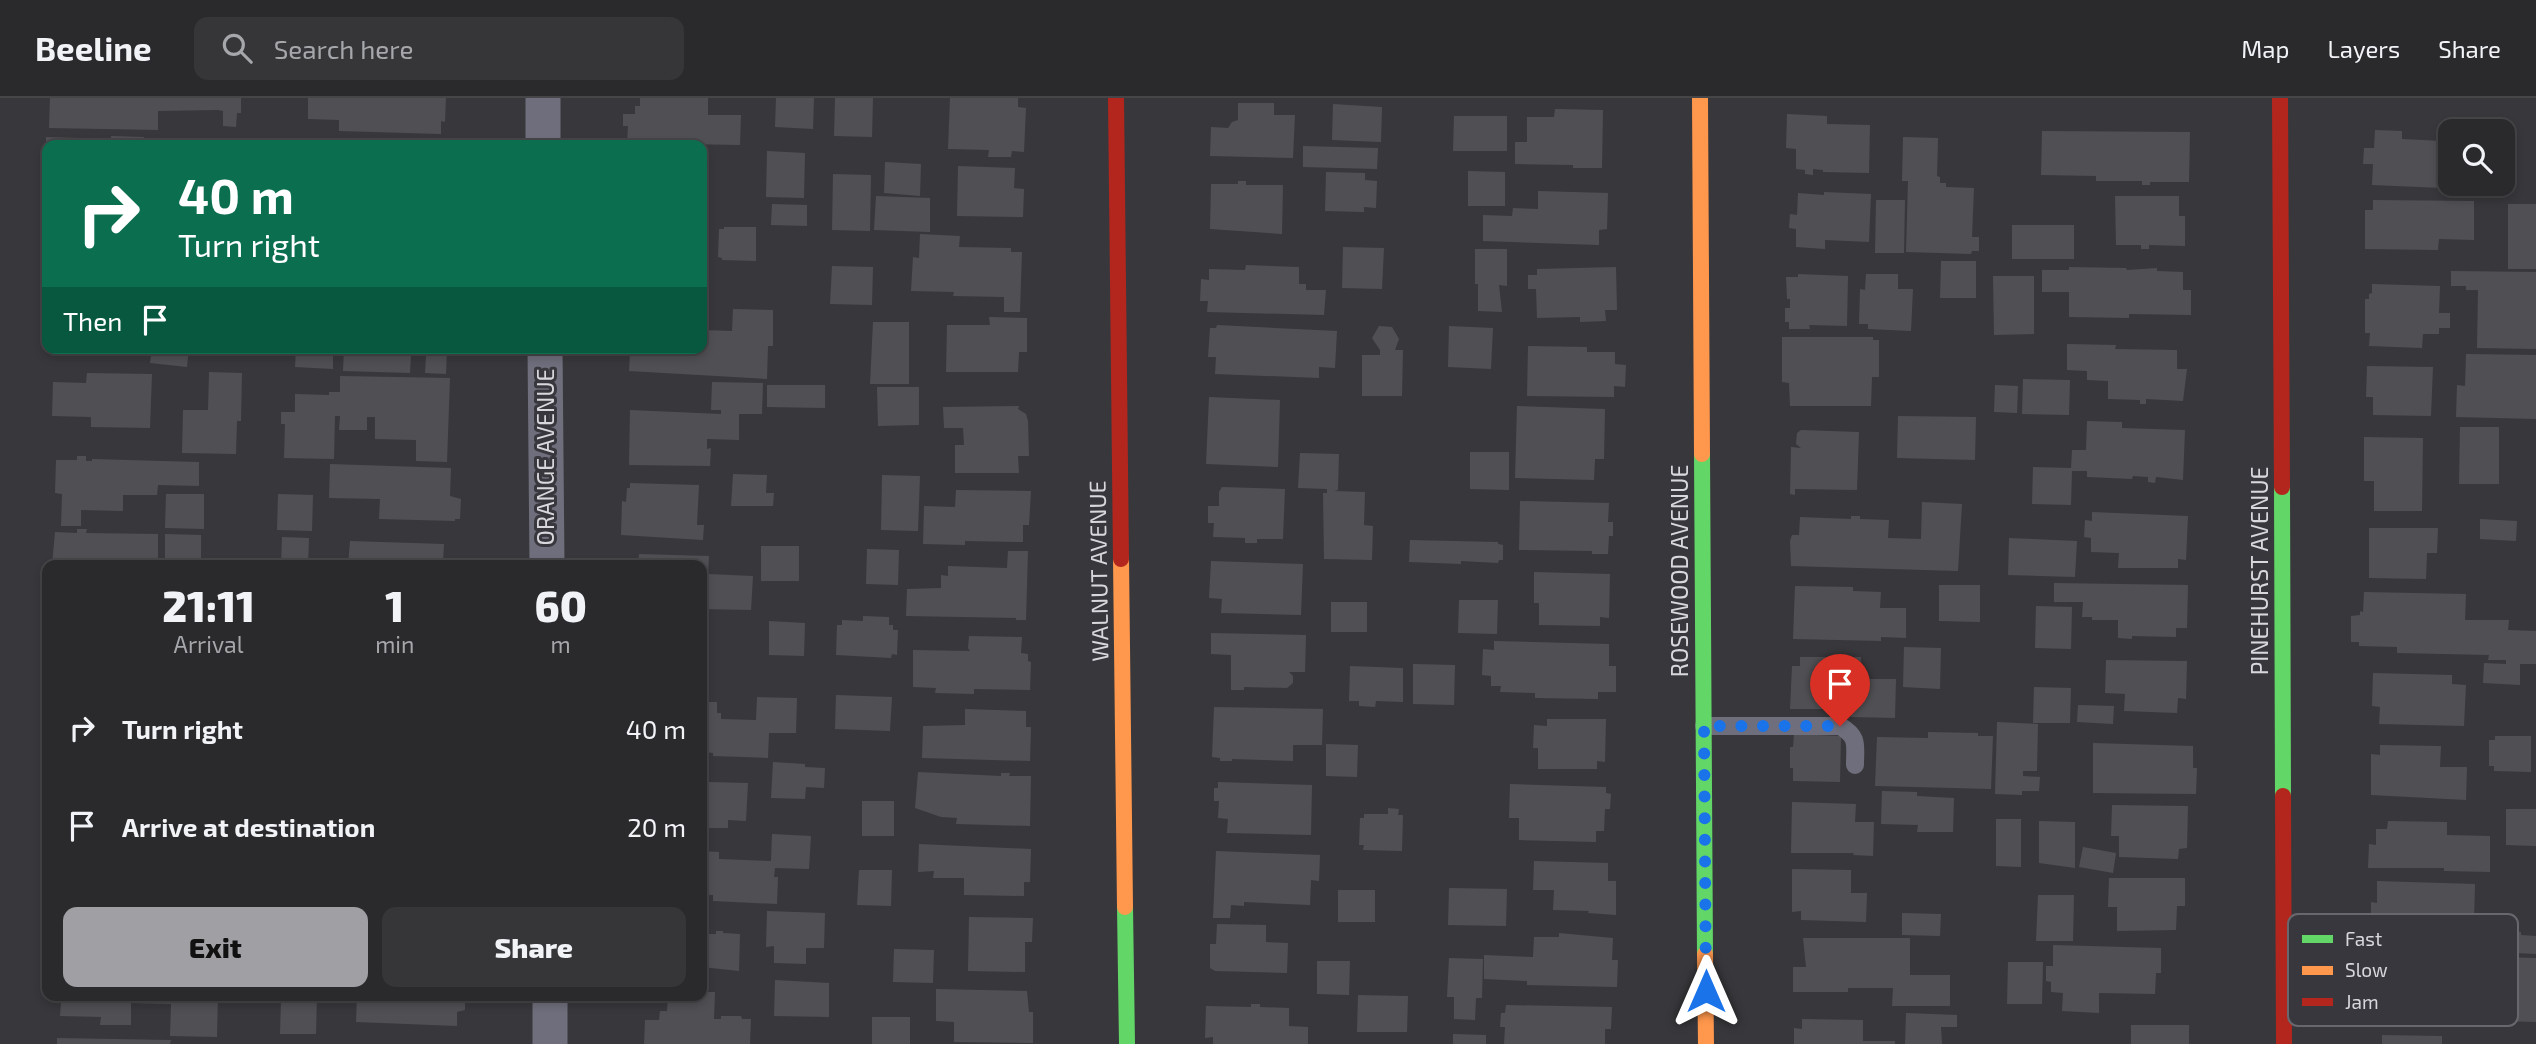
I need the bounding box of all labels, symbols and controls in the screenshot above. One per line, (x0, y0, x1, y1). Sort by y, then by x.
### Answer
search box (194, 17, 684, 80)
text: Beeline (35, 28, 152, 68)
icon: search (218, 29, 256, 67)
text: Search here (274, 33, 413, 64)
text: Map (2241, 34, 2289, 63)
text: Layers (2327, 34, 2400, 63)
text: Share (2438, 34, 2501, 63)
map controls (2438, 119, 2515, 196)
button: search (2438, 119, 2515, 196)
text: 40 m (178, 165, 294, 224)
icon: right (63, 168, 154, 259)
text: Turn right (178, 225, 320, 263)
icon: arrive (136, 301, 174, 339)
text: Then (63, 305, 122, 336)
street label: ORANGE AVENUE (531, 369, 559, 545)
street label: ROSEWOOD AVENUE (1665, 465, 1693, 677)
street label: PINEHURST AVENUE (2245, 467, 2273, 675)
street label: WALNUT AVENUE (1082, 480, 1114, 662)
text: 21:11 (162, 580, 255, 630)
text: 1 (385, 580, 404, 630)
text: 60 (535, 580, 587, 630)
text: Arrival (174, 630, 244, 658)
text: min (375, 630, 414, 658)
text: m (551, 630, 571, 658)
pin (1810, 654, 1870, 726)
icon: arrive (1821, 665, 1859, 703)
icon: right (63, 709, 101, 747)
text: Turn right (122, 713, 243, 744)
text: 40 m (626, 713, 686, 744)
icon: arrive (63, 807, 101, 845)
text: Arrive at destination (122, 811, 375, 842)
text: 20 m (627, 811, 686, 842)
button: Exit (63, 907, 368, 987)
button: Share (382, 907, 686, 987)
legend (2288, 914, 2518, 1026)
text: Fast (2345, 927, 2382, 950)
position arrow (1669, 954, 1743, 1028)
text: Slow (2345, 958, 2388, 981)
text: Jam (2345, 990, 2379, 1013)

